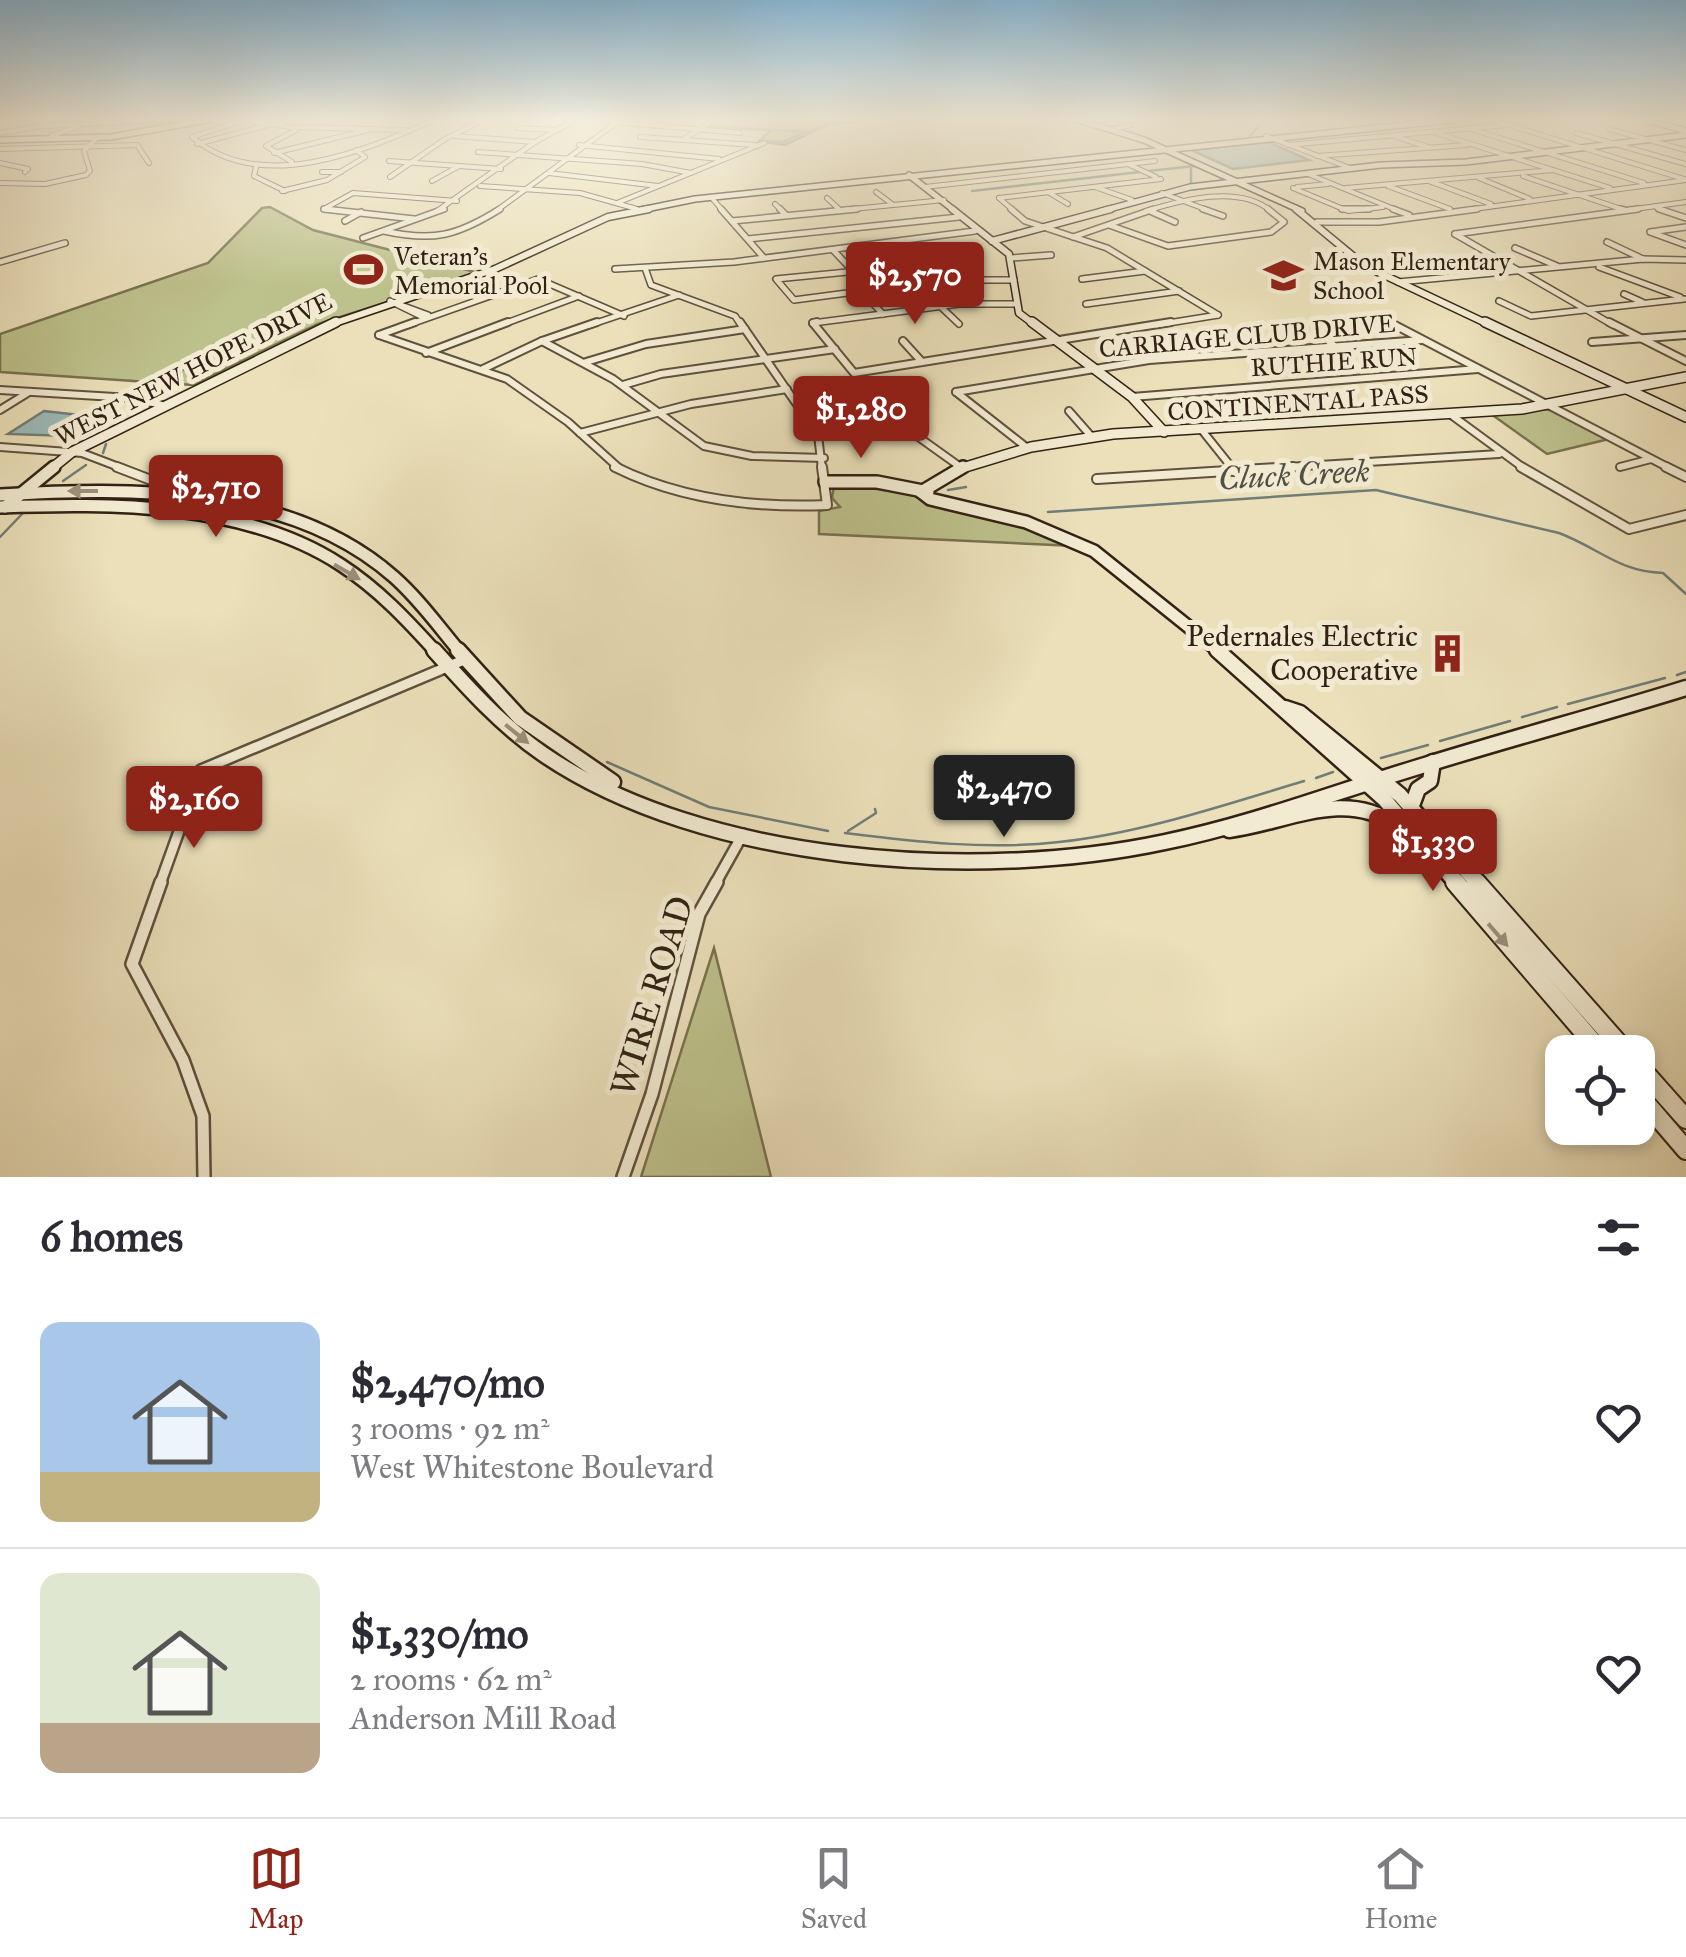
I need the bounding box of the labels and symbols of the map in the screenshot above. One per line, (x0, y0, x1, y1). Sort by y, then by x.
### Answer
place label: Veteran's Memorial Pool (393, 241, 549, 301)
pin: $2,570 (834, 242, 996, 327)
place label: Mason Elementary School (1313, 246, 1512, 306)
sports icon: Veteran's Memorial Pool (343, 249, 385, 291)
school or university icon: Mason Elementary School (1262, 254, 1304, 296)
street label: WEST NEW HOPE DRIVE (49, 285, 337, 453)
street label: CARRIAGE CLUB DRIVE (1098, 308, 1396, 364)
street label: RUTHIE RUN (1250, 341, 1418, 383)
pin: $1,280 (780, 376, 942, 461)
street label: CONTINENTAL PASS (1166, 378, 1430, 428)
water label: Cluck Creek (1217, 452, 1371, 498)
pin: $2,710 (135, 455, 297, 540)
one-way arrow (66, 483, 98, 499)
one-way arrow (333, 562, 361, 580)
place label: Pedernales Electric Cooperative (1186, 618, 1418, 688)
building icon: Pedernales Electric Cooperative (1427, 632, 1469, 674)
one-way arrow (504, 723, 529, 744)
pin: $2,470 (923, 755, 1085, 840)
pin: $2,160 (113, 766, 275, 851)
pin: $1,330 (1352, 809, 1514, 894)
street label: WIRE ROAD (601, 891, 703, 1101)
one-way arrow (1487, 922, 1509, 947)

